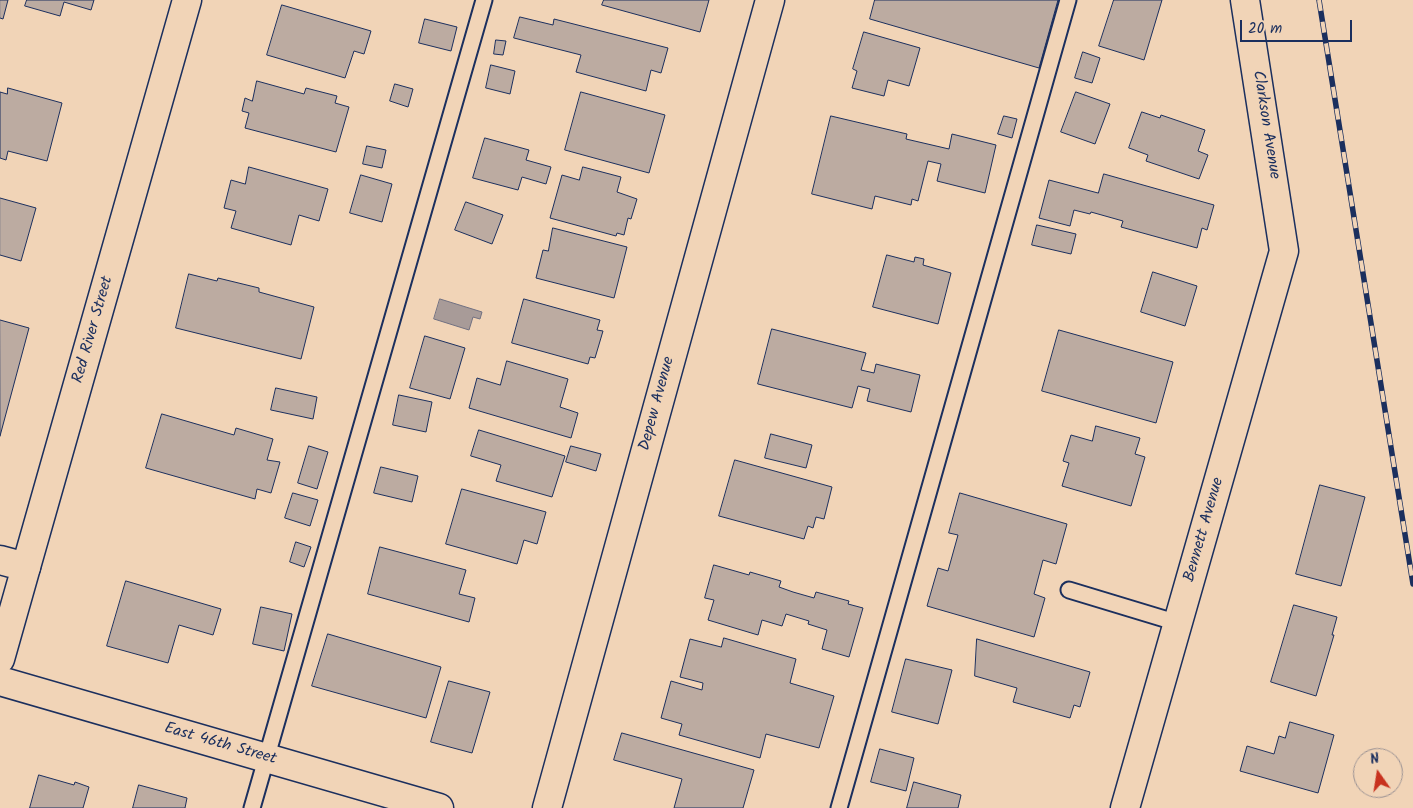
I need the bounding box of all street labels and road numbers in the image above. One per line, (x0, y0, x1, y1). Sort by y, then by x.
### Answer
street label: Clarkson Avenue (1247, 69, 1283, 181)
street label: Red River Street (70, 274, 118, 386)
street label: Depew Avenue (636, 355, 680, 453)
street label: Bennett Avenue (1181, 476, 1229, 584)
street label: East 46th Street (162, 720, 278, 770)

